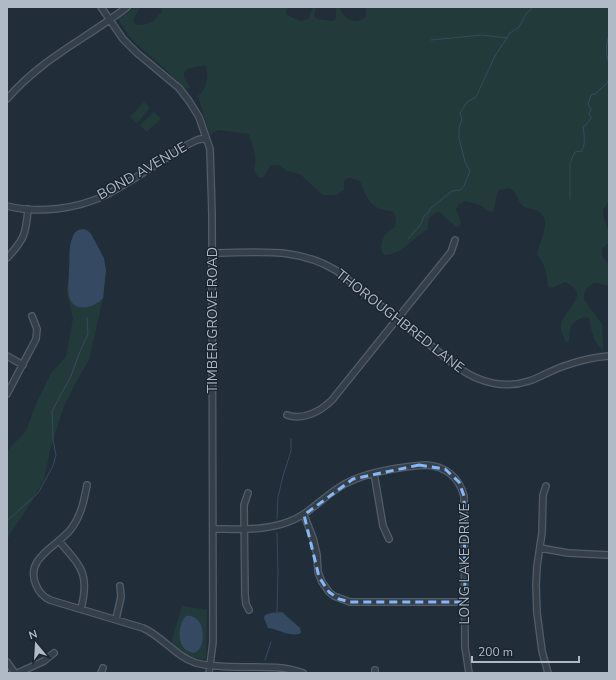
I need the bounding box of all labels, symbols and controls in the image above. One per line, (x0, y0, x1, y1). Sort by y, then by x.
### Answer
street label: BOND AVENUE (94, 138, 190, 204)
street label: TIMBER GROVE ROAD (203, 247, 222, 393)
street label: THOROUGHBRED LANE (332, 265, 468, 377)
street label: LONG LAKE DRIVE (455, 503, 474, 625)
north arrow (16, 624, 56, 664)
text: N (27, 627, 39, 643)
scale bar (472, 638, 579, 664)
text: 200 m (478, 644, 513, 660)

